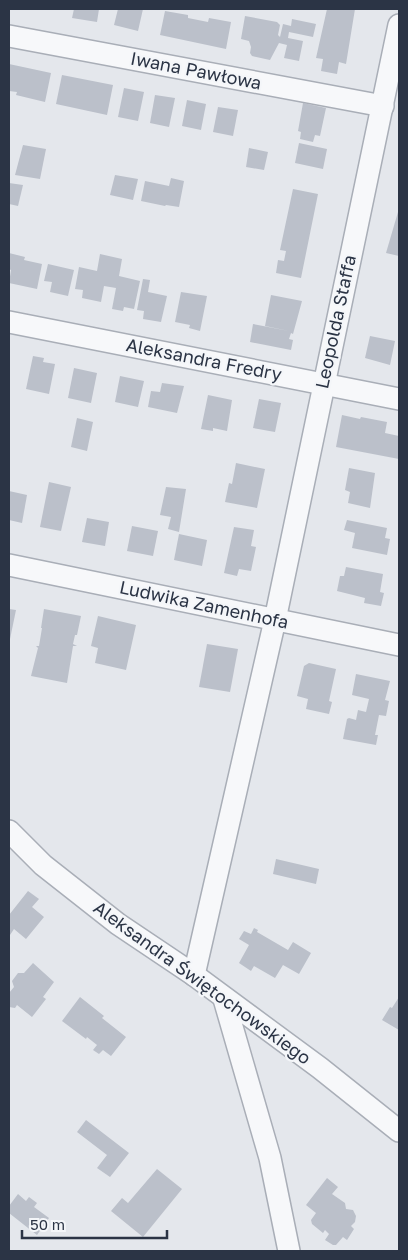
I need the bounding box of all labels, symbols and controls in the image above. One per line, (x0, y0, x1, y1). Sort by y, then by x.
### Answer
street label: Iwana Pawłowa (129, 47, 264, 93)
street label: Leopolda Staffa (310, 253, 360, 391)
street label: Aleksandra Fredry (125, 333, 284, 385)
street label: Ludwika Zamenhofa (118, 575, 291, 633)
street label: Aleksandra Świętochowskiego (90, 896, 316, 1068)
scale bar (22, 1208, 168, 1240)
text: 50 m (30, 1215, 65, 1233)

